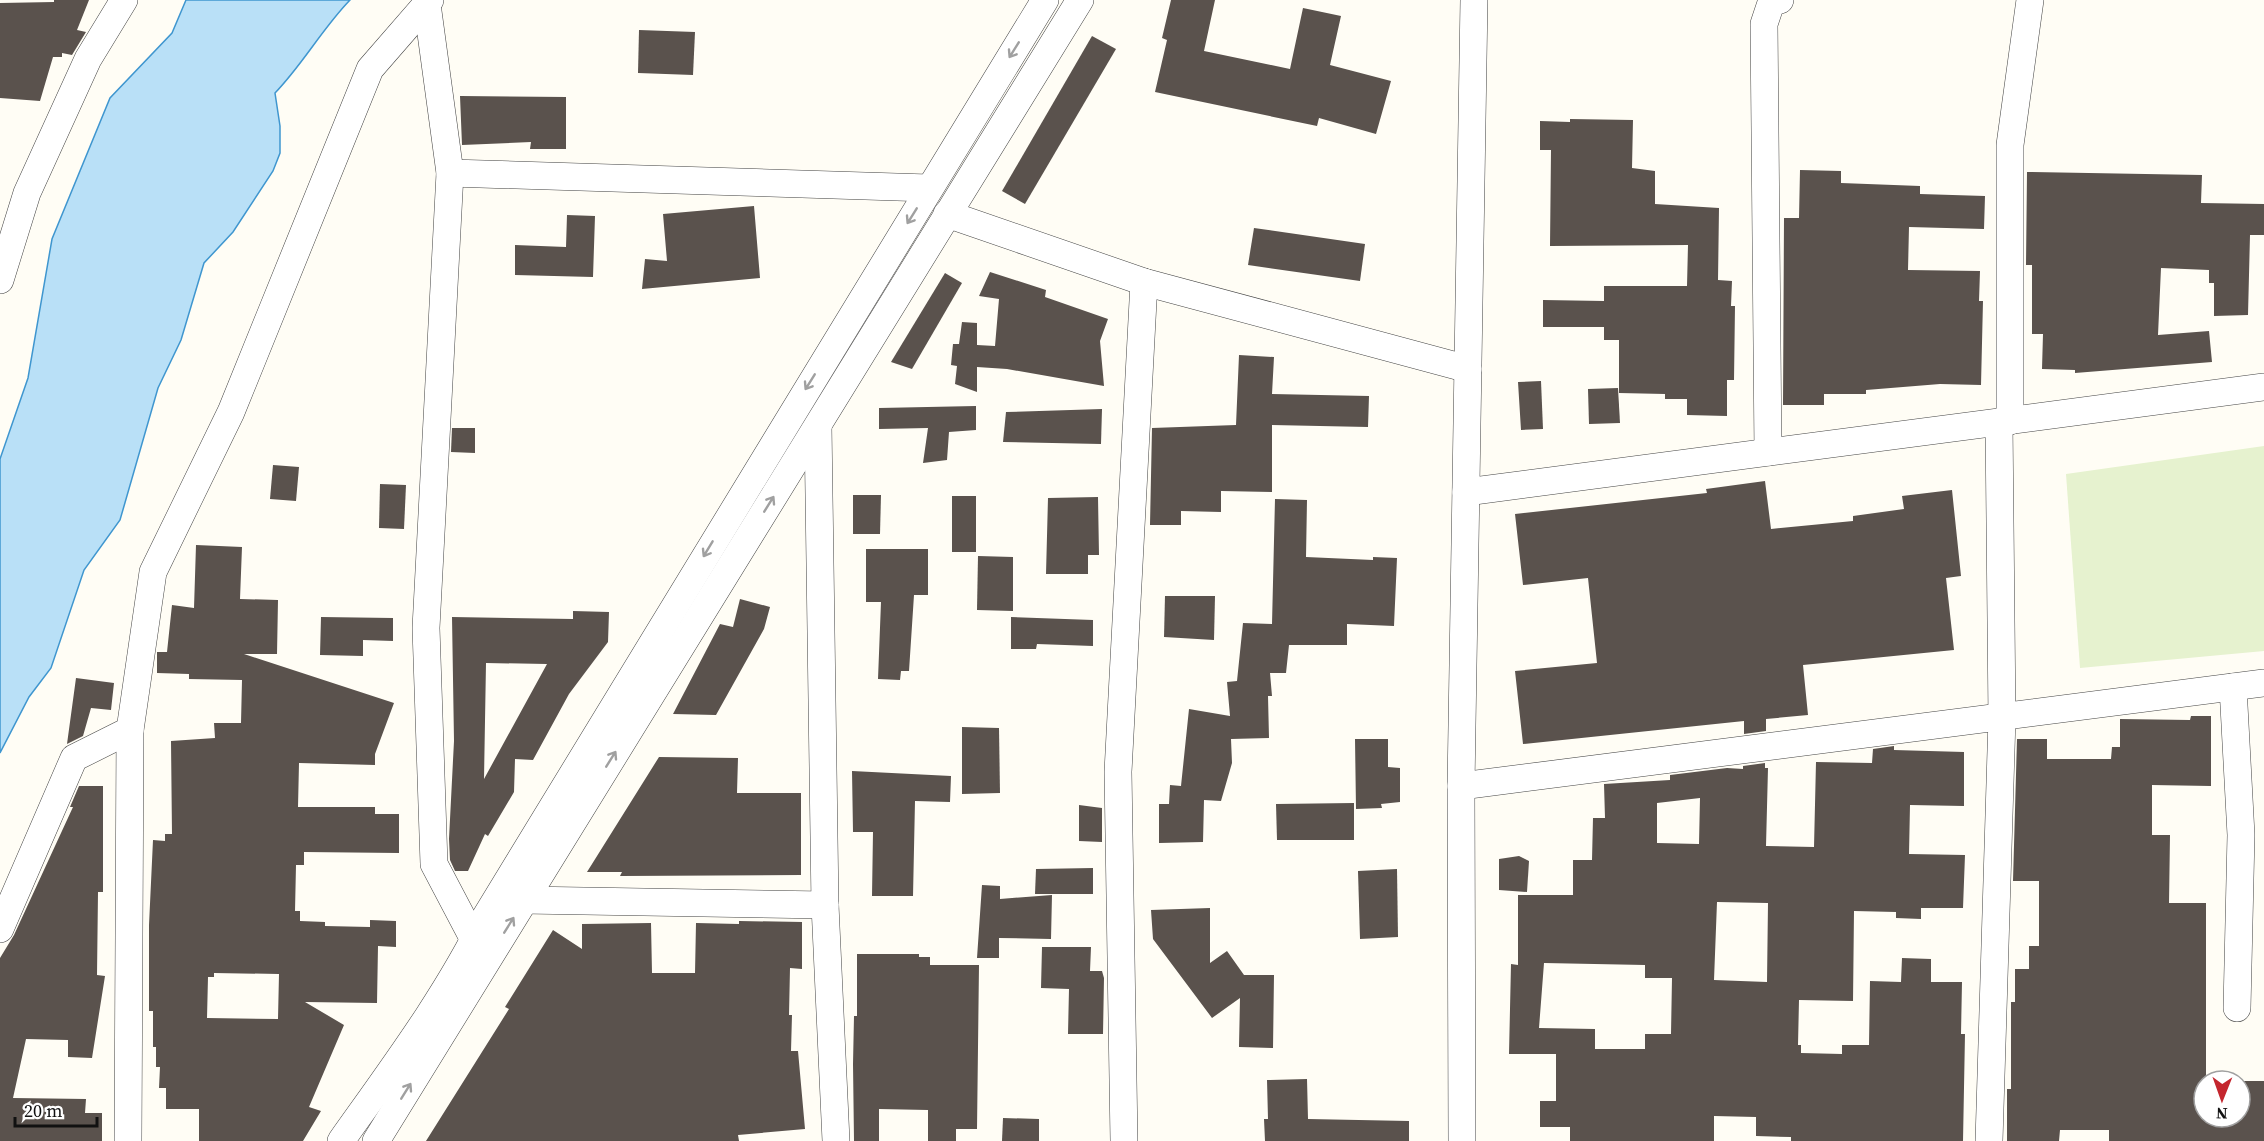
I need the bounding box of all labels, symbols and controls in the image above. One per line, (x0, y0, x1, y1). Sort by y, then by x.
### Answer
one-way arrow (1008, 41, 1020, 58)
one-way arrow (905, 207, 917, 224)
one-way arrow (803, 373, 815, 390)
one-way arrow (764, 496, 776, 513)
one-way arrow (702, 540, 714, 557)
one-way arrow (606, 751, 618, 768)
one-way arrow (503, 917, 515, 934)
north arrow (2192, 1069, 2252, 1129)
one-way arrow (401, 1083, 413, 1100)
scale bar (15, 1090, 98, 1128)
text: 20 m (24, 1098, 62, 1123)
text: N (2215, 1103, 2228, 1125)

